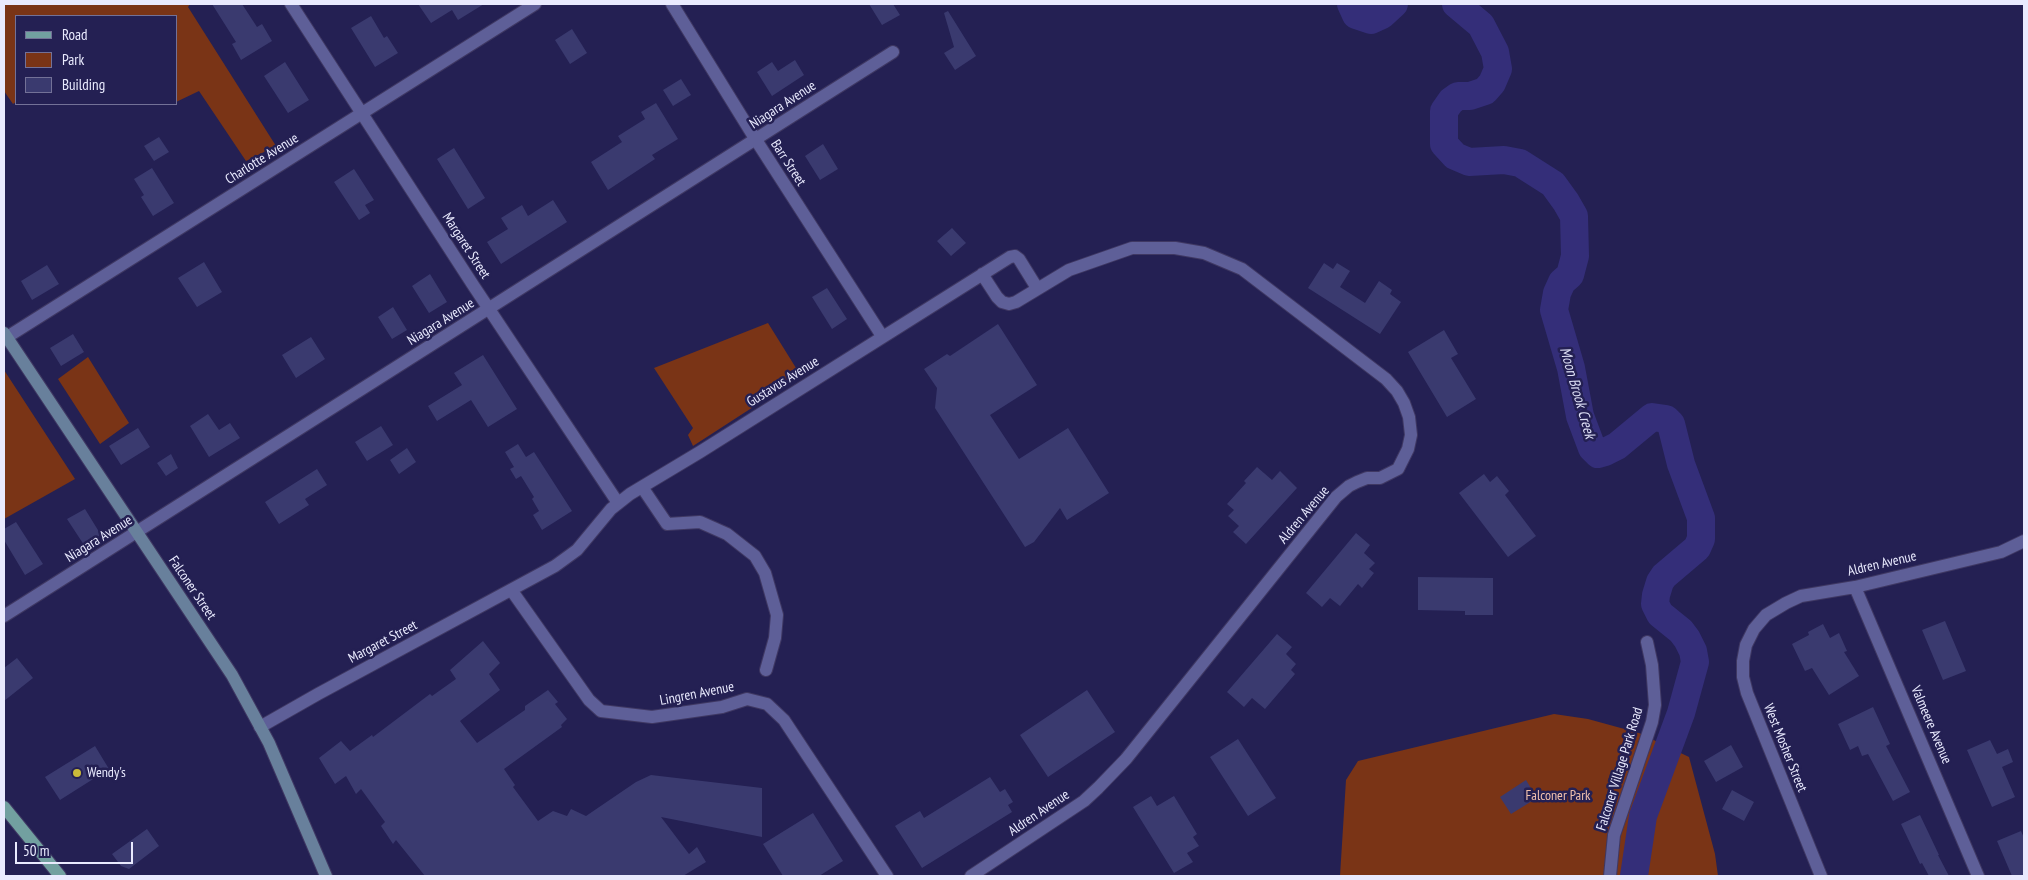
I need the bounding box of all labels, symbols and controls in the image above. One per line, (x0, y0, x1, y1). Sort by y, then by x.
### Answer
legend (15, 15, 178, 105)
text: Road (62, 25, 88, 44)
text: Park (62, 50, 84, 69)
text: Building (62, 75, 105, 94)
street label: Niagara Avenue (747, 77, 819, 133)
street label: Charlotte Avenue (222, 130, 302, 188)
street label: Barr Street (767, 137, 809, 189)
street label: Margaret Street (438, 210, 494, 282)
street label: Niagara Avenue (404, 295, 478, 349)
water label: Moon Brook Creek (1555, 345, 1599, 441)
street label: Gustavus Avenue (744, 353, 822, 411)
street label: Aldren Avenue (1275, 483, 1333, 547)
street label: Niagara Avenue (62, 512, 136, 566)
street label: Aldren Avenue (1846, 548, 1918, 580)
street label: Falconer Street (165, 553, 219, 623)
street label: Margaret Street (346, 617, 420, 667)
street label: Lingren Avenue (658, 679, 736, 709)
street label: Valmeere Avenue (1907, 683, 1955, 767)
street label: West Mosher Street (1760, 701, 1810, 795)
street label: Falconer Village Park Road (1593, 705, 1647, 833)
place label: Wendy's (87, 765, 126, 781)
marker: Wendy's (71, 767, 83, 779)
street label: Aldren Avenue (1005, 786, 1073, 840)
park label: Falconer Park (1526, 788, 1590, 804)
scale bar (18, 832, 135, 864)
text: 50 m (23, 841, 49, 860)

